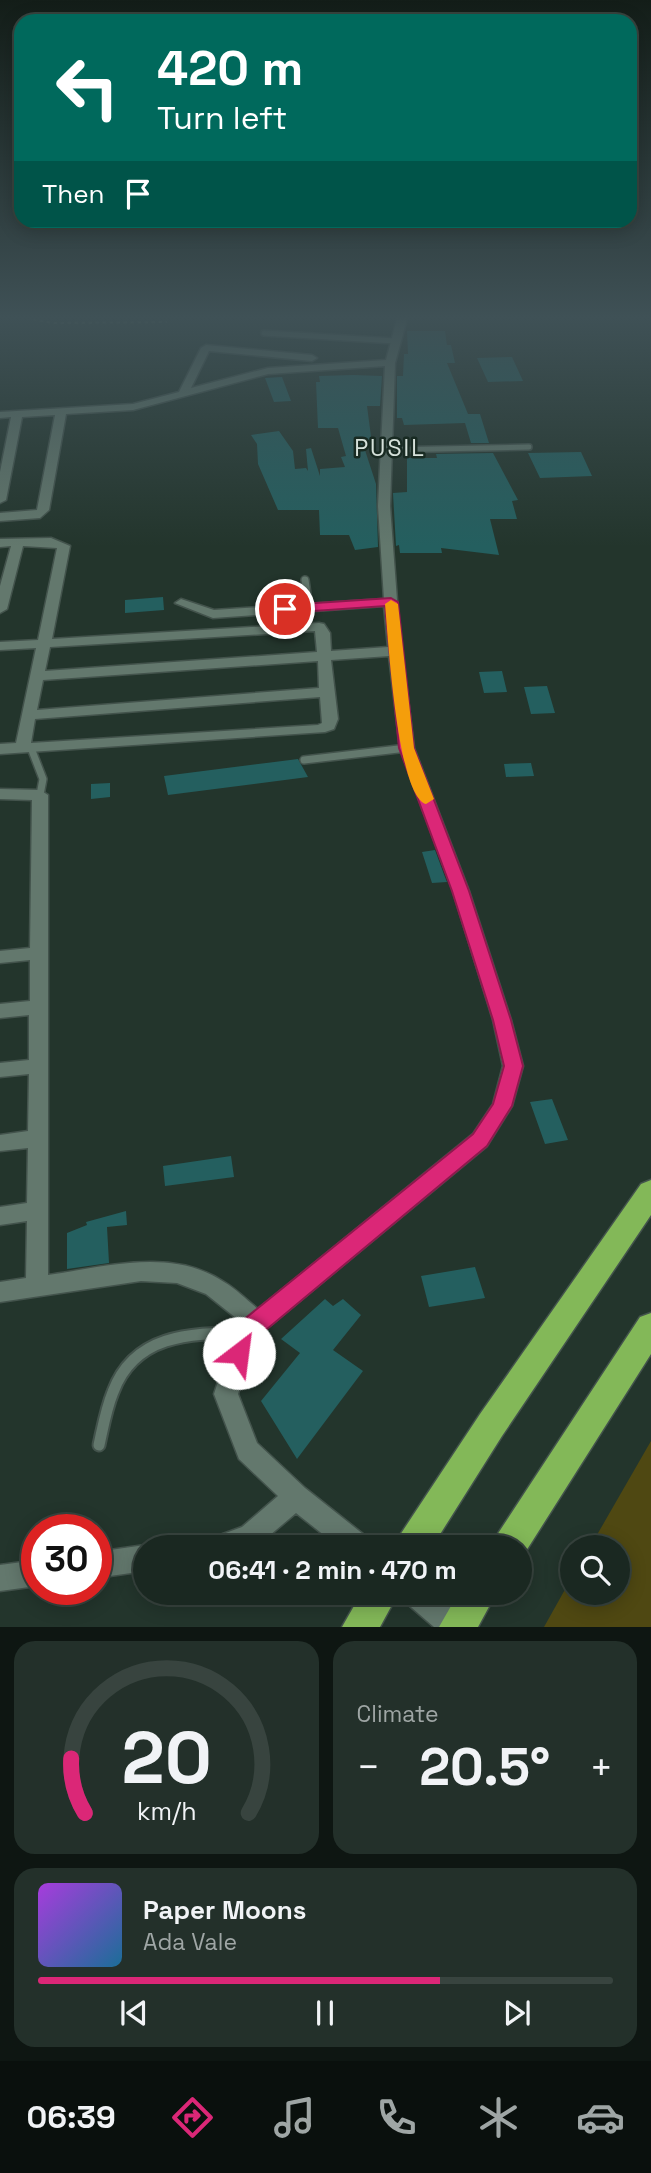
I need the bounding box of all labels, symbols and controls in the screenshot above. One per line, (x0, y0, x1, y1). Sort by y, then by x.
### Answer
text: 420 m (157, 37, 303, 99)
icon: left (42, 42, 133, 133)
text: Turn left (157, 98, 287, 138)
icon: arrive (119, 175, 157, 213)
text: Then (42, 177, 105, 211)
district label: PUSIL (354, 433, 426, 463)
pin (255, 579, 315, 639)
icon: arrive (266, 590, 304, 628)
position arrow (202, 1316, 276, 1390)
speed limit sign: 30 (21, 1514, 112, 1605)
map controls (560, 1535, 630, 1605)
button: search (560, 1535, 630, 1605)
text: 06:41 · 2 min · 470 m (208, 1553, 457, 1587)
text: Climate (357, 1699, 439, 1729)
text: 20 (121, 1712, 211, 1805)
text: 20.5° (419, 1734, 550, 1800)
text: − (357, 1743, 380, 1791)
text: + (589, 1743, 613, 1791)
text: km/h (136, 1795, 196, 1827)
text: Paper Moons (143, 1893, 306, 1927)
text: Ada Vale (143, 1927, 237, 1957)
icon: previous (115, 1994, 153, 2032)
icon: pause (306, 1994, 344, 2032)
icon: next (498, 1994, 536, 2032)
icon: directions (168, 2093, 217, 2142)
icon: music (270, 2093, 319, 2142)
icon: phone (372, 2093, 421, 2142)
icon: climate (474, 2093, 523, 2142)
icon: car (576, 2093, 625, 2142)
text: 06:39 (26, 2097, 116, 2137)

